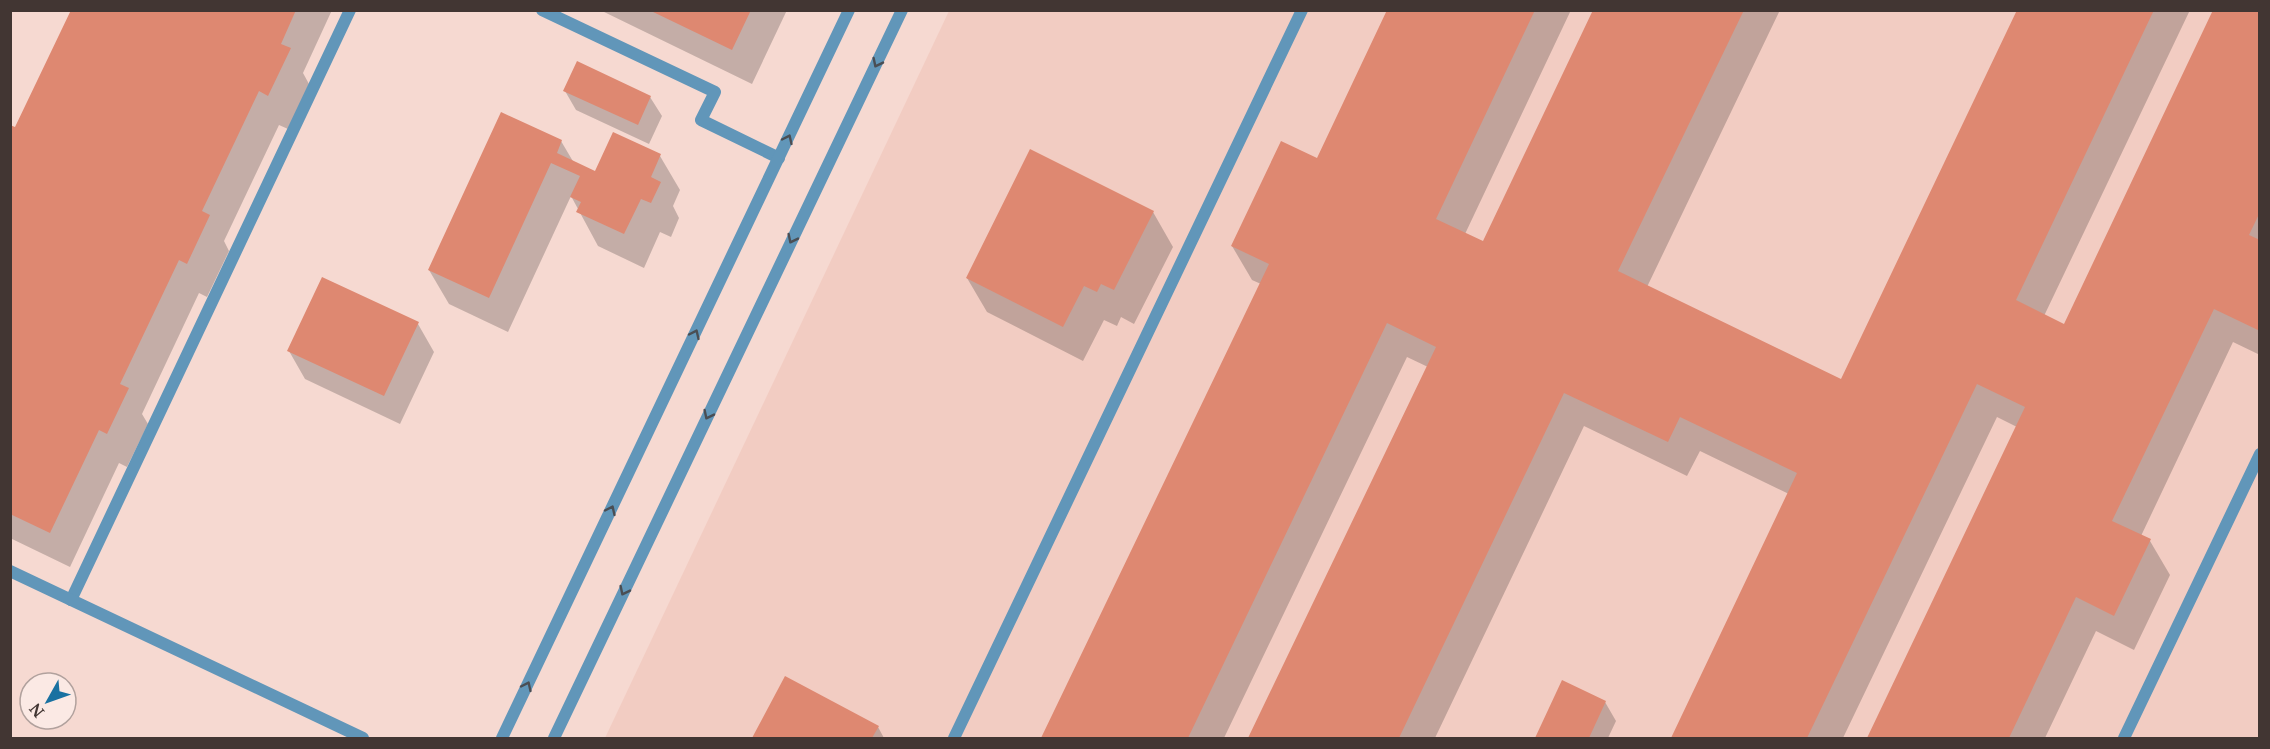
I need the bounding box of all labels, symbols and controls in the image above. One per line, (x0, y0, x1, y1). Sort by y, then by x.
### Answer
one-way arrow (872, 57, 884, 68)
one-way arrow (781, 134, 793, 145)
one-way arrow (788, 233, 800, 244)
one-way arrow (688, 329, 700, 340)
one-way arrow (704, 409, 716, 420)
one-way arrow (604, 505, 616, 516)
one-way arrow (620, 585, 632, 596)
north arrow (18, 671, 78, 731)
one-way arrow (520, 681, 532, 692)
text: N (24, 698, 49, 723)

